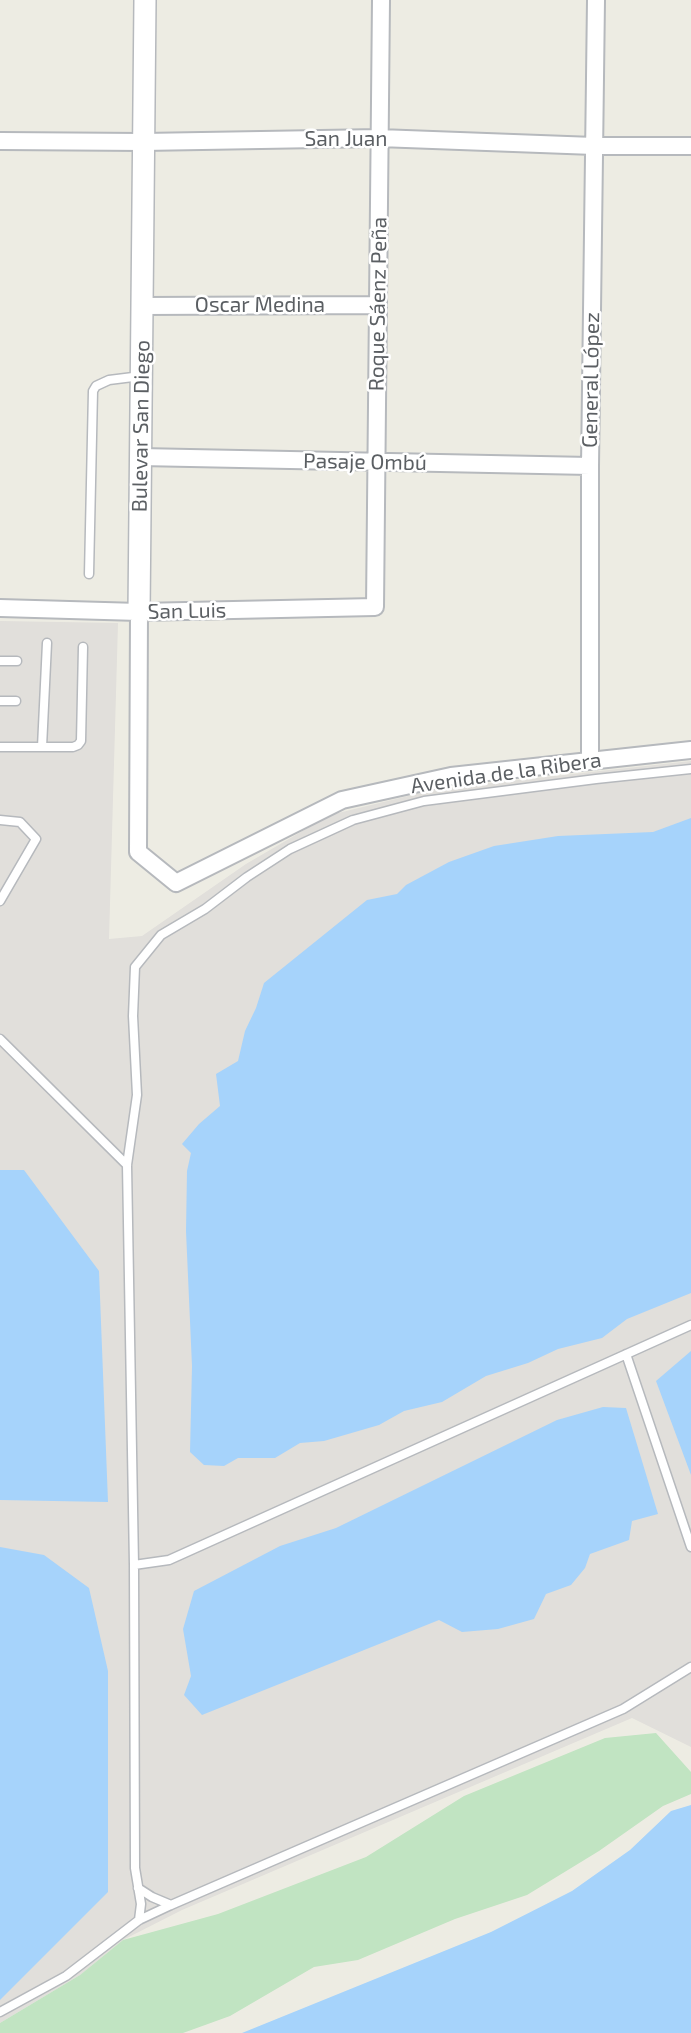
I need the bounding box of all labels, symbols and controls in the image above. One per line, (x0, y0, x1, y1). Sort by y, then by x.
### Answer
street label: San Juan (304, 126, 388, 152)
street label: Roque Sáenz Peña (364, 217, 392, 391)
street label: Oscar Medina (195, 292, 325, 318)
street label: General López (577, 312, 605, 448)
street label: Bulevar San Diego (127, 340, 155, 512)
street label: Pasaje Ombú (303, 448, 427, 476)
street label: San Luis (147, 598, 227, 624)
street label: Avenida de la Ribera (409, 747, 603, 799)

